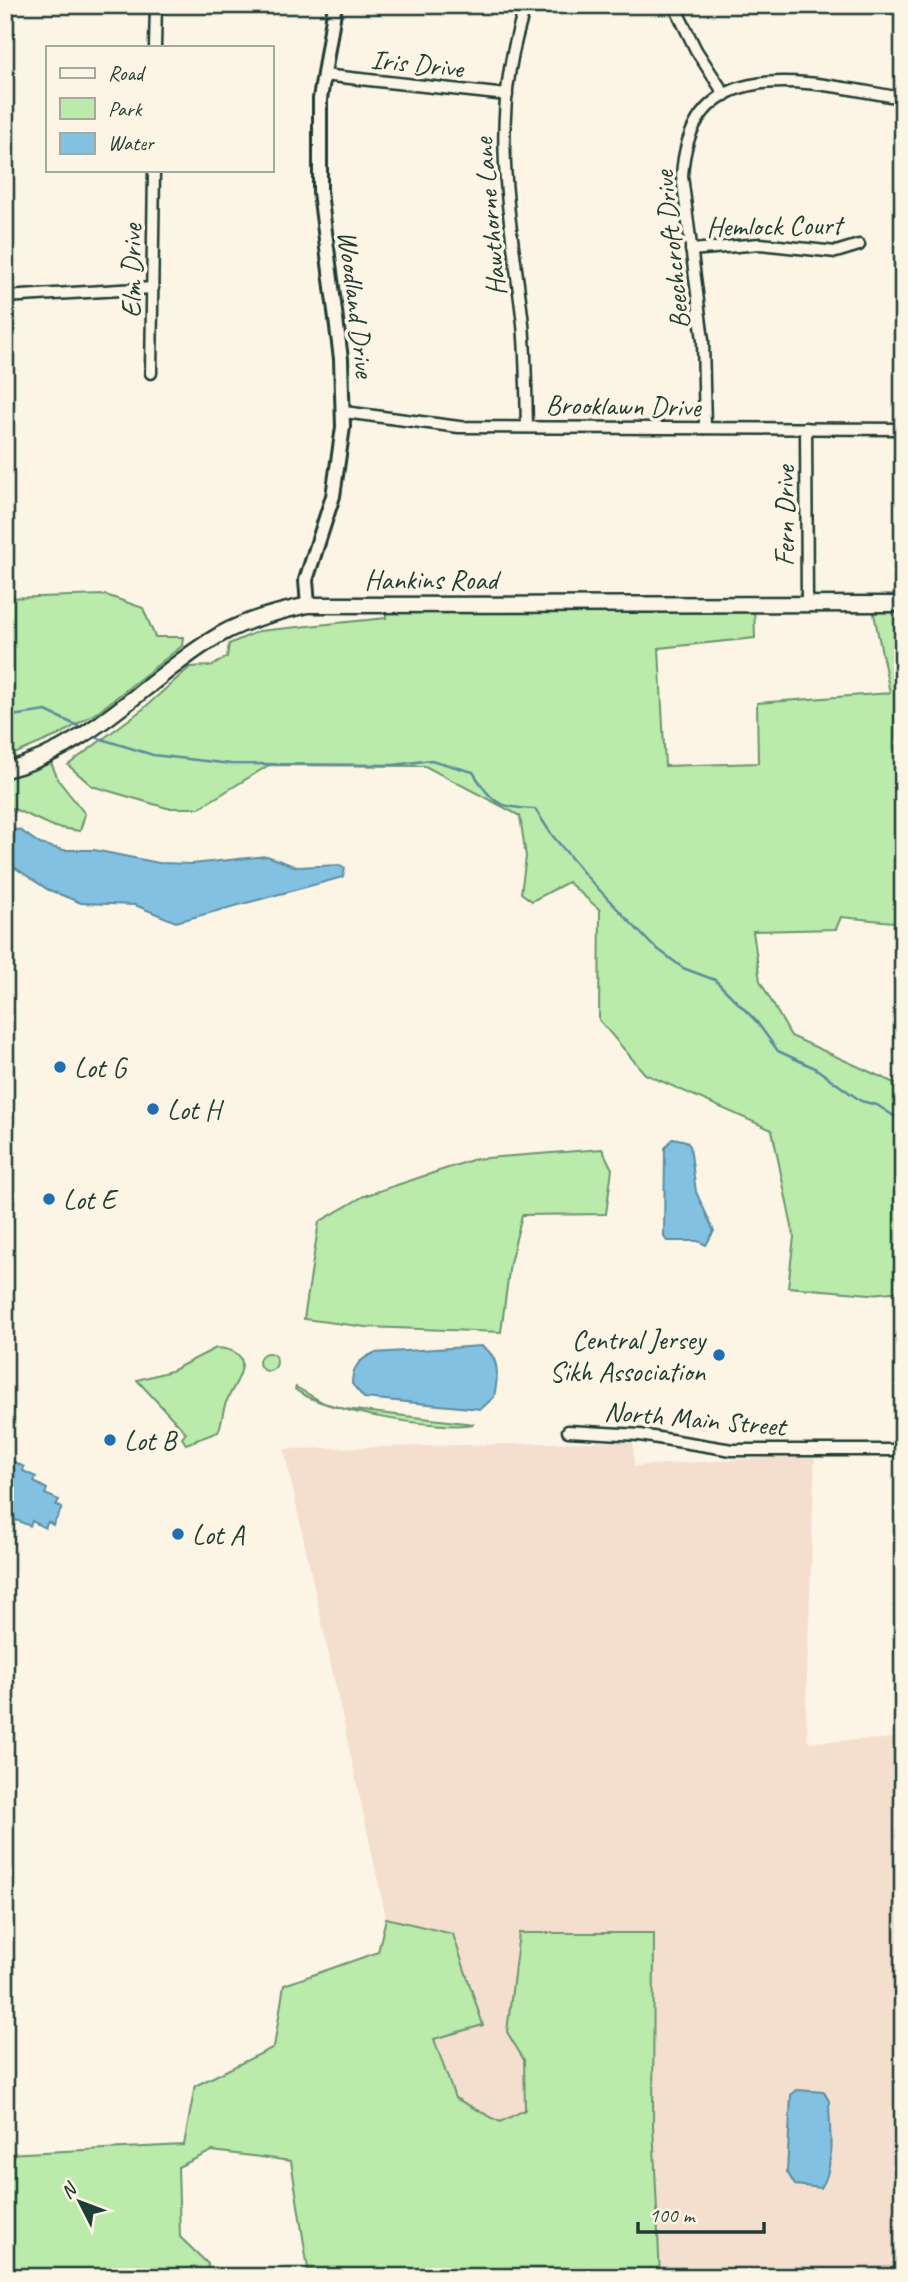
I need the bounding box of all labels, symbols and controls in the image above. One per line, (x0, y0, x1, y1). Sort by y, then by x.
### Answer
street label: Iris Drive (369, 41, 467, 86)
legend (46, 46, 273, 172)
text: Road (108, 60, 147, 86)
text: Park (108, 96, 143, 122)
text: Water (108, 130, 155, 156)
street label: Hawthorne Lane (465, 135, 514, 297)
street label: Beechcroft Drive (646, 167, 697, 331)
street label: Hemlock Court (706, 207, 846, 244)
street label: Elm Drive (114, 222, 149, 318)
street label: Woodland Drive (330, 229, 383, 381)
street label: Brooklawn Drive (545, 387, 703, 424)
street label: Fern Drive (767, 464, 802, 566)
street label: Hankins Road (365, 562, 501, 597)
place label: Lot G (74, 1050, 129, 1085)
marker: Lot G (52, 1059, 68, 1075)
place label: Lot H (167, 1092, 225, 1127)
marker: Lot H (145, 1101, 161, 1117)
place label: Lot E (63, 1182, 119, 1217)
marker: Lot E (41, 1191, 57, 1207)
place label: Central Jersey Sikh Association (549, 1322, 707, 1389)
marker: Central Jersey Sikh Association (711, 1347, 727, 1363)
street label: North Main Street (603, 1393, 790, 1444)
place label: Lot B (124, 1423, 179, 1458)
marker: Lot B (102, 1432, 118, 1448)
place label: Lot A (192, 1517, 246, 1552)
marker: Lot A (170, 1526, 186, 1542)
north arrow (46, 2166, 116, 2236)
text: N (55, 2176, 83, 2204)
scale bar (638, 2191, 764, 2235)
text: 100 m (649, 2202, 696, 2228)

